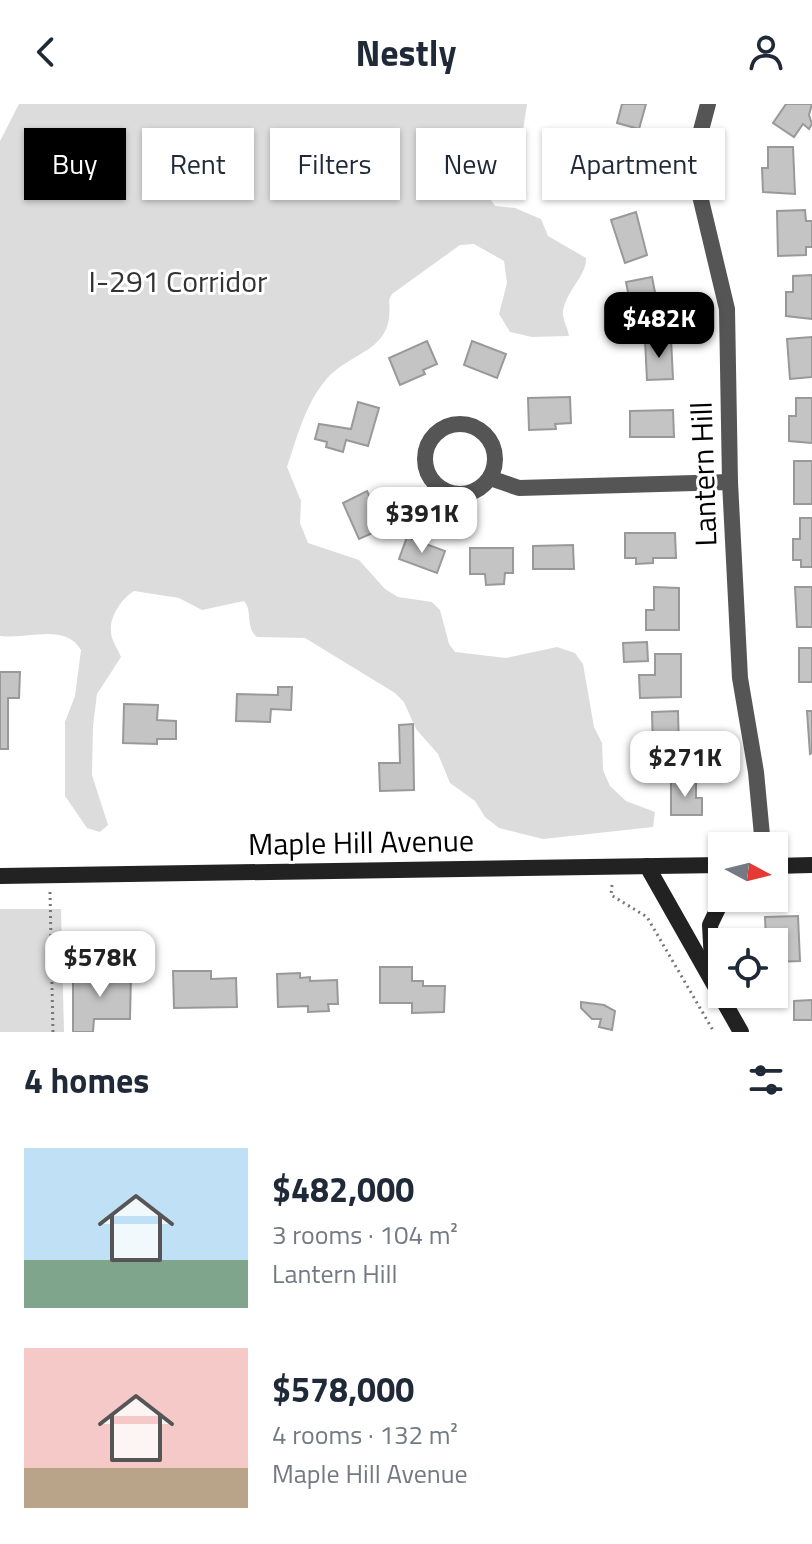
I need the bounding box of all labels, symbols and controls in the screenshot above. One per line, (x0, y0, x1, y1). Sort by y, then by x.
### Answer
text: Nestly (356, 25, 456, 80)
icon: back (24, 30, 68, 74)
icon: person (744, 30, 788, 74)
chip: Buy (24, 128, 126, 200)
chip: Rent (142, 128, 254, 200)
chip: Filters (270, 128, 400, 200)
chip: New (416, 128, 526, 200)
chip: Apartment (542, 128, 725, 200)
park label: I-291 Corridor (89, 258, 267, 304)
pin: $482K (603, 292, 715, 360)
text: $482K (622, 298, 696, 337)
street label: Lantern Hill (677, 401, 729, 547)
pin: $391K (366, 487, 478, 555)
text: $391K (385, 493, 459, 532)
pin: $271K (629, 731, 741, 799)
text: $271K (648, 737, 722, 776)
street label: Maple Hill Avenue (248, 817, 474, 867)
north arrow (708, 832, 788, 912)
map controls (708, 832, 788, 1008)
button: locate (708, 928, 788, 1008)
pin: $578K (44, 931, 156, 999)
text: $578K (63, 937, 137, 976)
text: 4 homes (24, 1054, 149, 1106)
icon: filters (744, 1058, 788, 1102)
text: $482,000 (272, 1163, 414, 1215)
icon: home (88, 1180, 184, 1276)
text: 3 rooms · 104 m² (272, 1215, 458, 1254)
text: Lantern Hill (272, 1254, 398, 1293)
text: $578,000 (272, 1363, 414, 1415)
icon: home (88, 1380, 184, 1476)
text: 4 rooms · 132 m² (272, 1415, 458, 1454)
text: Maple Hill Avenue (272, 1454, 468, 1493)

